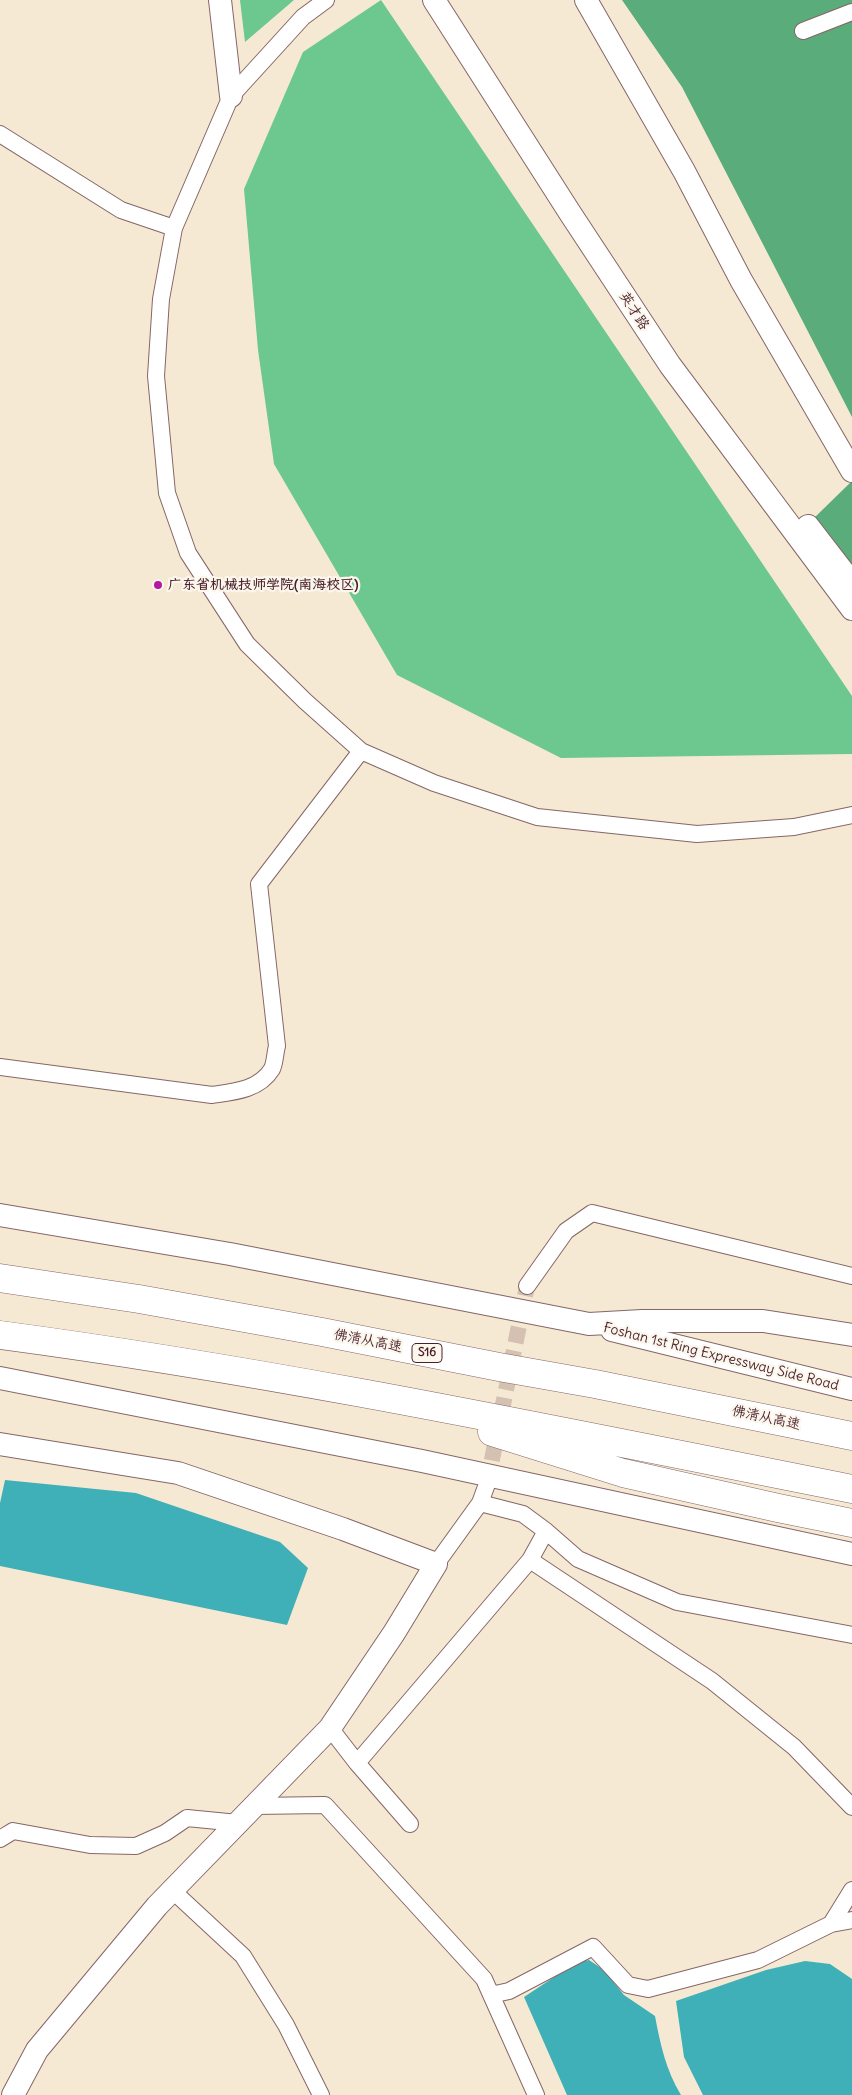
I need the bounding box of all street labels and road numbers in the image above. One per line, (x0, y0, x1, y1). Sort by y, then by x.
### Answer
street label: 英才路 (616, 289, 652, 333)
street label: Foshan 1st Ring Expressway Side Road (602, 1320, 840, 1394)
street label: 佛清从高速 (332, 1326, 404, 1356)
road number: S16 (412, 1344, 442, 1362)
street label: 佛清从高速 (730, 1403, 802, 1433)

